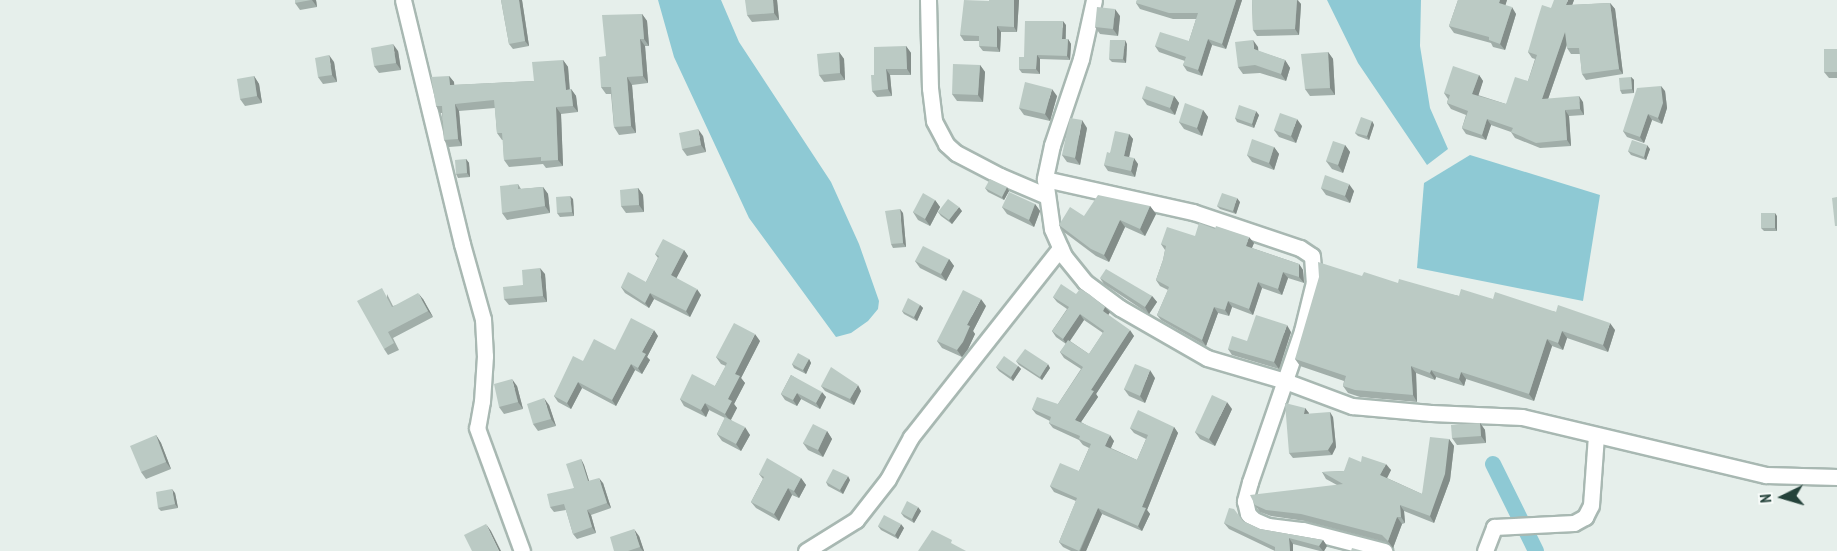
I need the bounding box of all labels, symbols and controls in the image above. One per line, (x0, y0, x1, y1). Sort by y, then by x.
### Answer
north arrow (1753, 467, 1813, 527)
text: N (1755, 493, 1775, 504)

